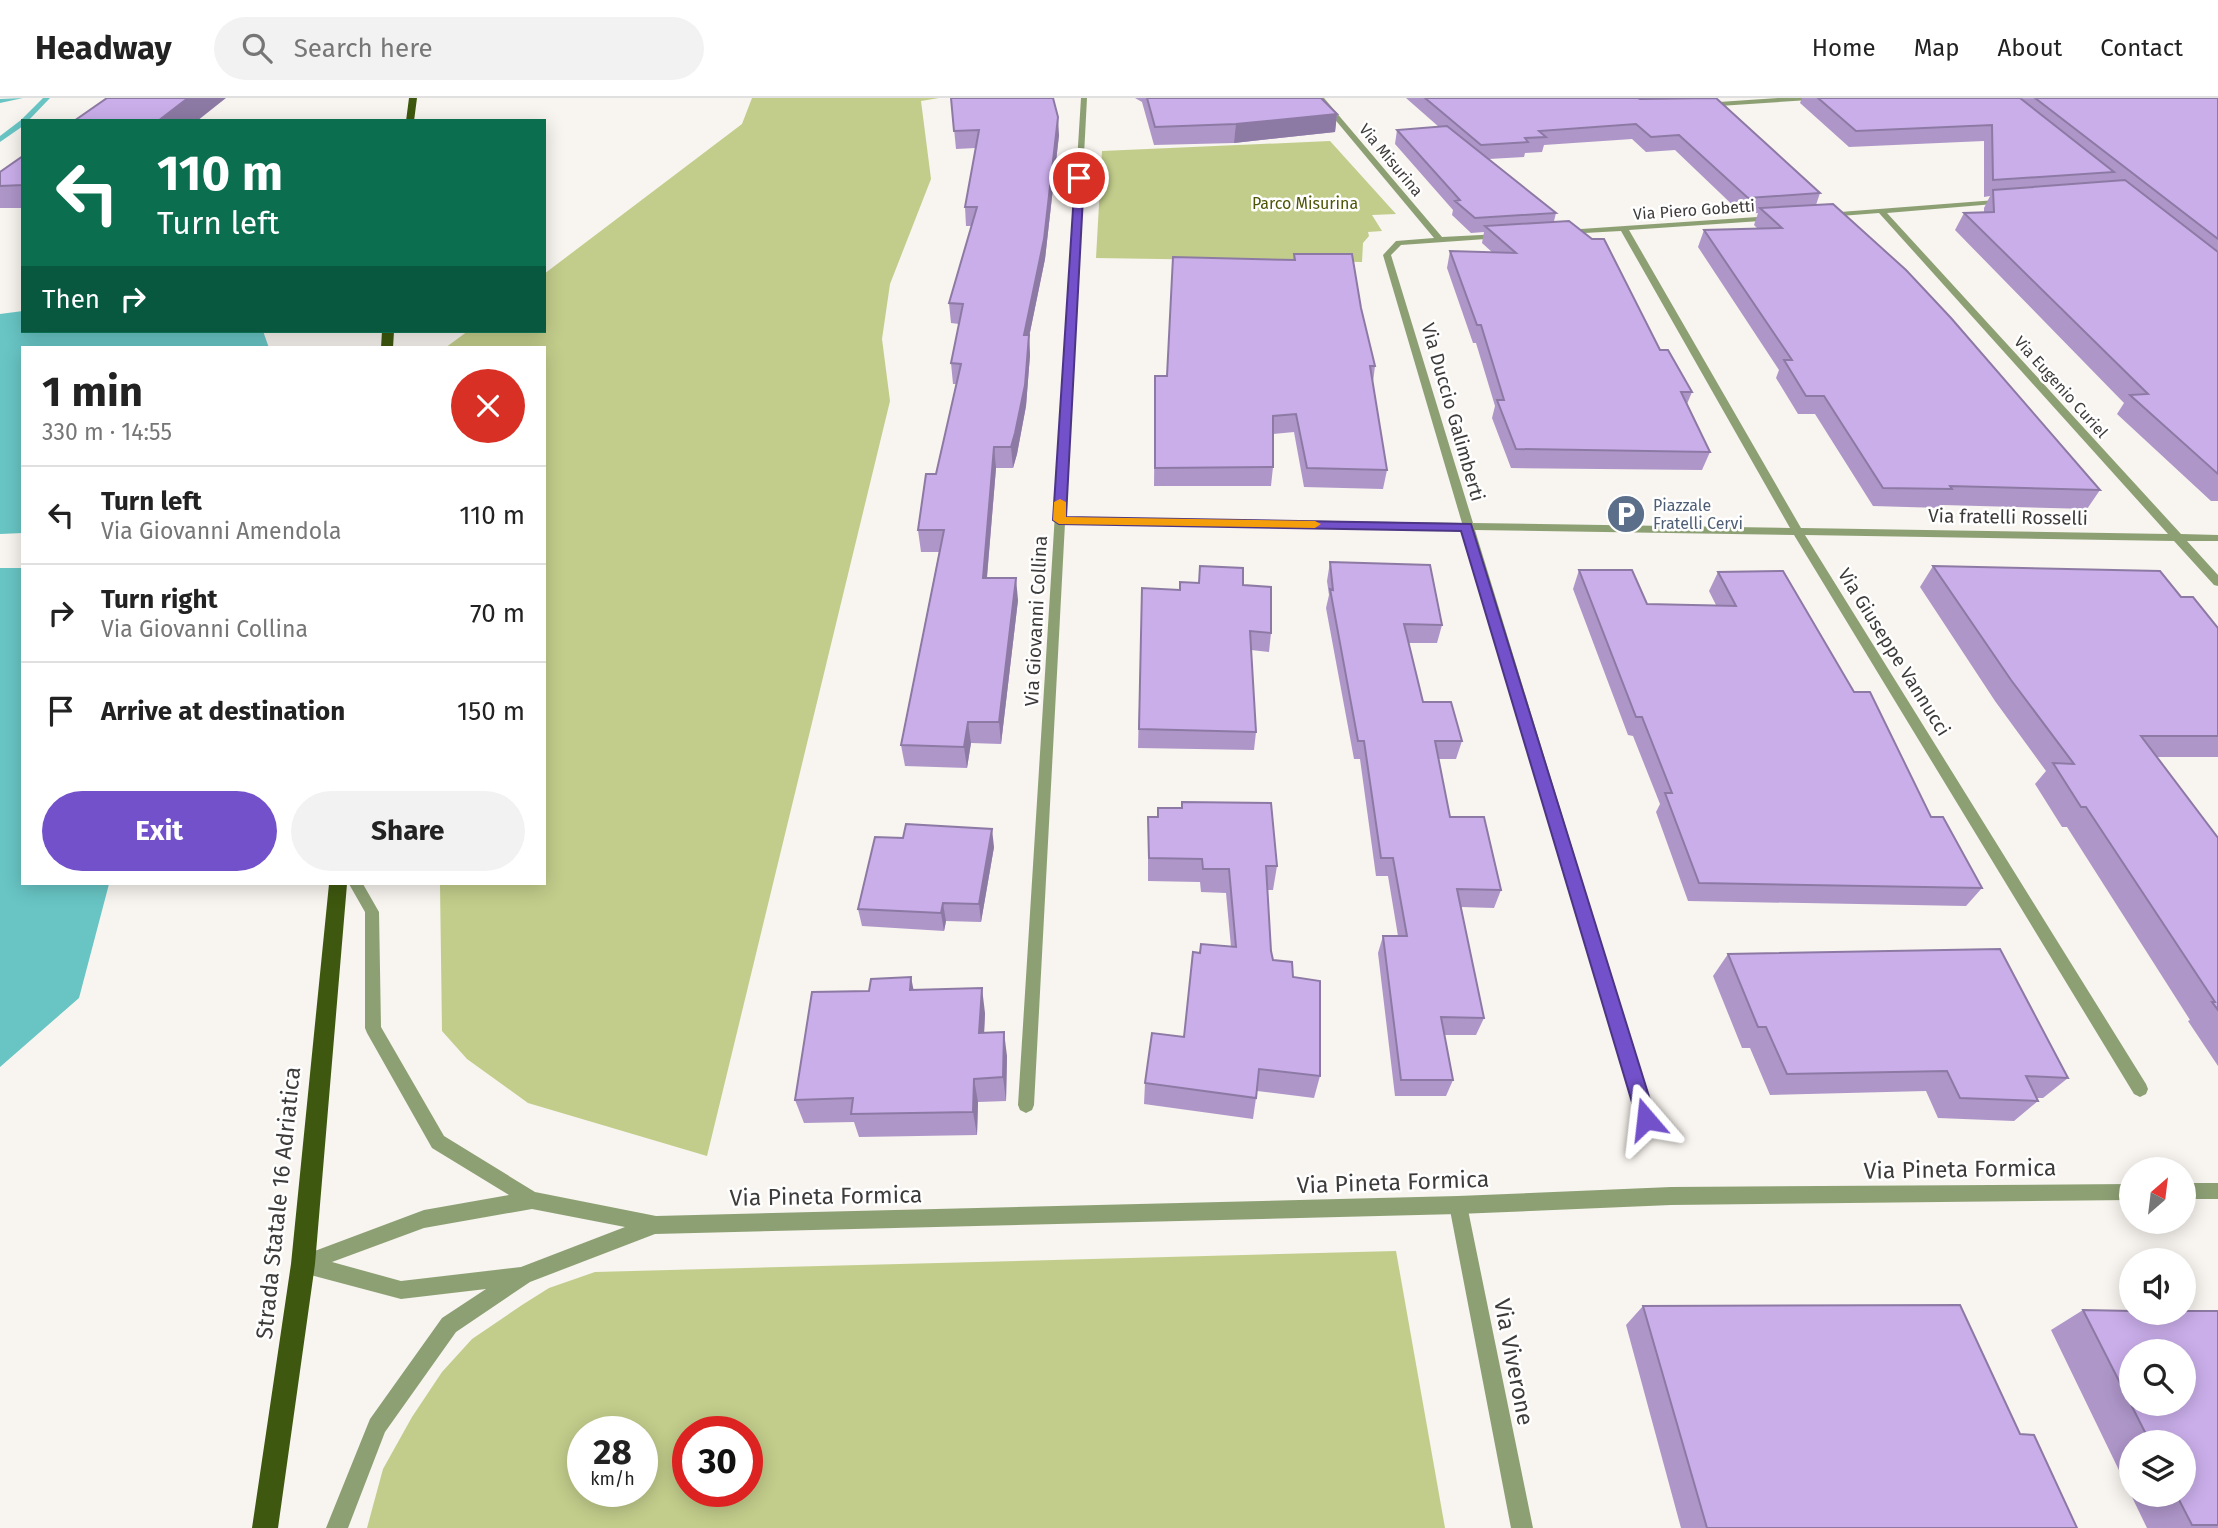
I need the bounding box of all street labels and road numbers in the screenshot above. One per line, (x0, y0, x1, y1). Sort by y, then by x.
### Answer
street label: Via Misurina (1355, 120, 1427, 200)
street label: Via Piero Gobetti (1633, 196, 1755, 224)
street label: Via Duccio Galimberti (1417, 320, 1489, 504)
street label: Via Eugenio Curiel (2010, 332, 2112, 442)
street label: Via fratelli Rosselli (1928, 504, 2088, 530)
street label: Via Giovanni Collina (1020, 535, 1052, 707)
street label: Via Giuseppe Vannucci (1833, 564, 1955, 740)
street label: Strada Statale 16 Adriatica (250, 1065, 306, 1341)
street label: Via Pineta Formica (1863, 1153, 2057, 1185)
street label: Via Pineta Formica (1296, 1165, 1490, 1199)
street label: Via Pineta Formica (729, 1180, 923, 1212)
street label: Via Viverone (1488, 1296, 1540, 1428)

